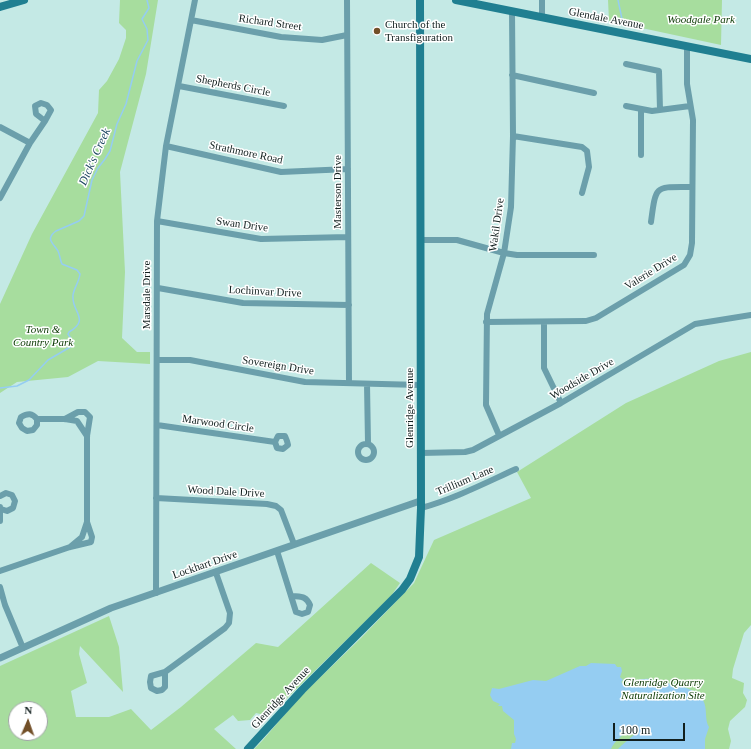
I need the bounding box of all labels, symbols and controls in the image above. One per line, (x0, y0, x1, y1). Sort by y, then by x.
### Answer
street label: Glendale Avenue (568, 5, 644, 33)
street label: Richard Street (238, 12, 302, 34)
park label: Woodgale Park (667, 13, 735, 27)
place label: Church of the Transfiguration (385, 18, 453, 44)
marker: Church of the Transfiguration (372, 26, 382, 36)
street label: Shepherds Circle (195, 72, 271, 100)
water label: Dick's Creek (76, 126, 114, 188)
street label: Strathmore Road (208, 139, 284, 167)
street label: Masterson Drive (331, 155, 345, 229)
street label: Wakil Drive (487, 197, 507, 253)
street label: Swan Drive (215, 215, 269, 235)
street label: Valerie Drive (623, 251, 679, 293)
street label: Marsdale Drive (140, 261, 154, 329)
street label: Lochinvar Drive (228, 283, 302, 301)
park label: Town & Country Park (13, 323, 73, 349)
street label: Sovereign Drive (241, 354, 315, 378)
street label: Woodside Drive (548, 355, 616, 403)
street label: Glenridge Avenue (403, 368, 417, 448)
street label: Marwood Circle (181, 412, 255, 436)
street label: Trillium Lane (434, 463, 496, 499)
street label: Wood Dale Drive (187, 483, 265, 501)
street label: Lockhart Drive (171, 548, 239, 582)
street label: Glenridge Avenue (249, 664, 313, 732)
park label: Glenridge Quarry Naturalization Site (621, 676, 705, 702)
north arrow (8, 701, 48, 741)
text: N (24, 704, 33, 716)
scale bar (615, 715, 687, 741)
text: 100 m (620, 723, 650, 737)

